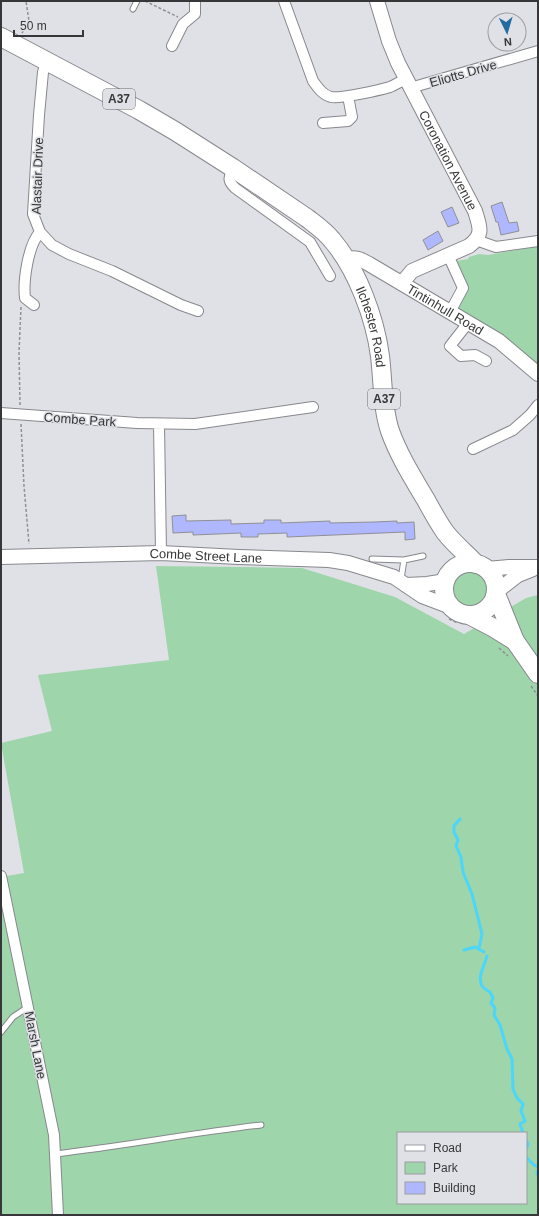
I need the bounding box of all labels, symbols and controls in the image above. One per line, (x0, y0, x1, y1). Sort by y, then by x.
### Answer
scale bar (14, 12, 83, 38)
north arrow (487, 12, 527, 52)
text: 50 m (20, 19, 47, 33)
text: N (503, 36, 512, 48)
street label: Eliotts Drive (428, 57, 499, 90)
road number: A37 (103, 89, 135, 109)
street label: Coronation Avenue (416, 108, 480, 213)
street label: Alastair Drive (29, 137, 46, 215)
street label: Tintinhull Road (404, 281, 486, 338)
street label: Ilchester Road (353, 284, 388, 368)
road number: A37 (368, 389, 400, 409)
street label: Combe Park (43, 409, 117, 430)
street label: Combe Street Lane (149, 546, 262, 566)
street label: Marsh Lane (22, 1010, 49, 1080)
legend (397, 1132, 527, 1204)
text: Road (433, 1141, 462, 1155)
text: Park (433, 1161, 459, 1175)
text: Building (433, 1181, 476, 1195)

